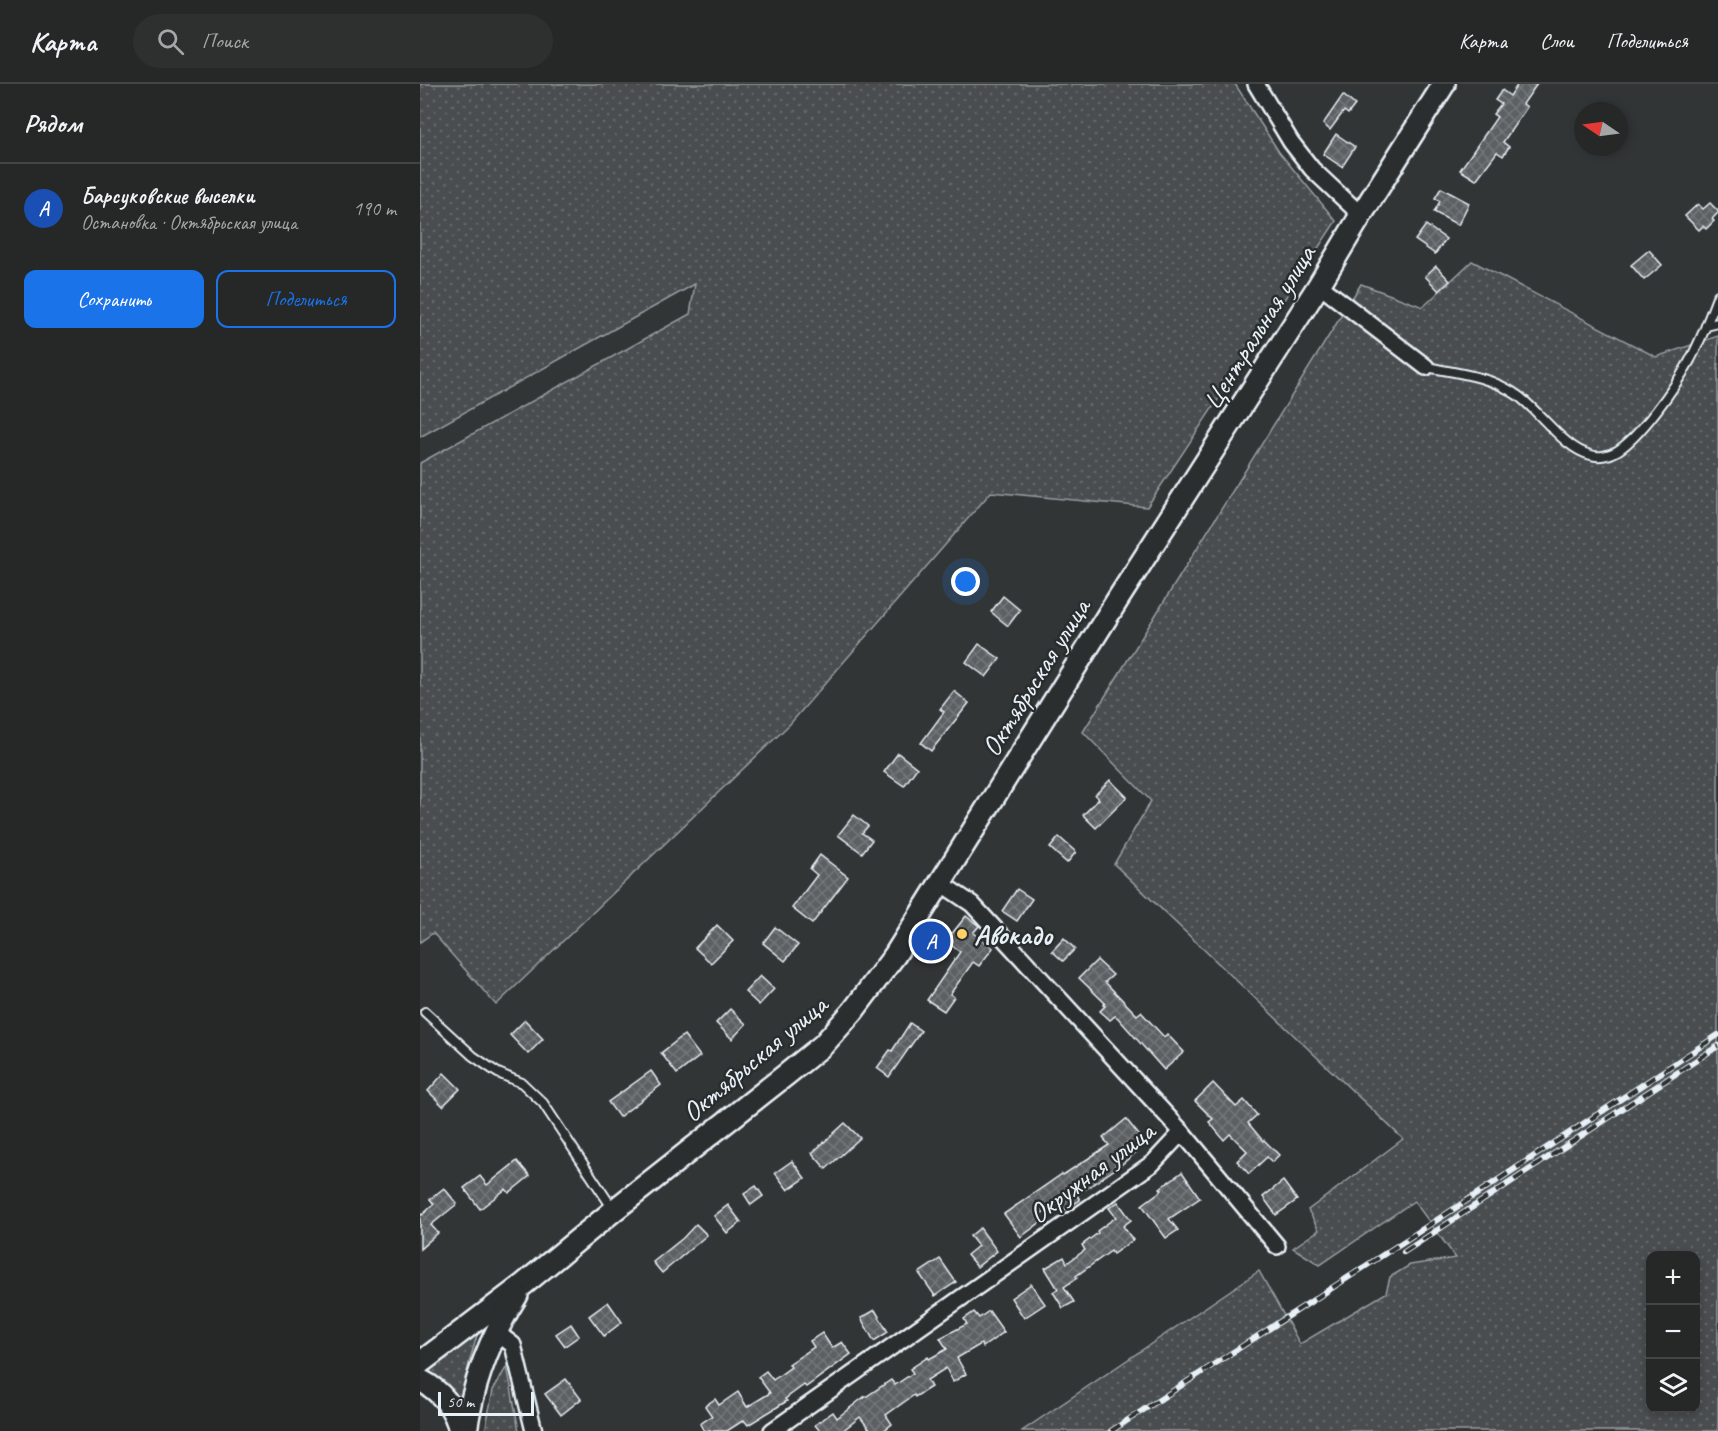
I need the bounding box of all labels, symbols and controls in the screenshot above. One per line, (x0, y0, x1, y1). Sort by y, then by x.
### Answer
search box (133, 14, 553, 68)
text: Карта (30, 24, 97, 59)
icon: search (154, 25, 187, 58)
text: Поиск (202, 27, 248, 55)
text: Карта (1459, 28, 1507, 54)
text: Слои (1540, 28, 1574, 54)
text: Поделиться (1607, 28, 1688, 54)
north arrow (1574, 102, 1628, 156)
text: Рядом (24, 107, 82, 140)
text: Барсуковские выселки (81, 182, 255, 210)
text: A (38, 196, 49, 221)
text: 190 m (353, 196, 396, 221)
text: Остановка · Октябрьская улица (81, 210, 297, 235)
street label: Центральная улица (1194, 237, 1324, 416)
button: Сохранить (24, 270, 204, 328)
button: Поделиться (216, 270, 396, 328)
your location (951, 567, 980, 596)
street label: Октябрьская улица (973, 590, 1099, 762)
place label: Авокадо (974, 917, 1054, 952)
pin: A (912, 918, 950, 964)
marker: Авокадо (955, 927, 969, 941)
street label: Октябрьская улица (675, 986, 836, 1129)
street label: Окружная улица (1021, 1112, 1163, 1231)
map controls (1646, 1251, 1700, 1413)
button: + (1646, 1251, 1700, 1305)
button: − (1646, 1305, 1700, 1359)
button: layers (1646, 1359, 1700, 1413)
scale bar (438, 1389, 534, 1416)
text: 50 m (447, 1392, 474, 1412)

